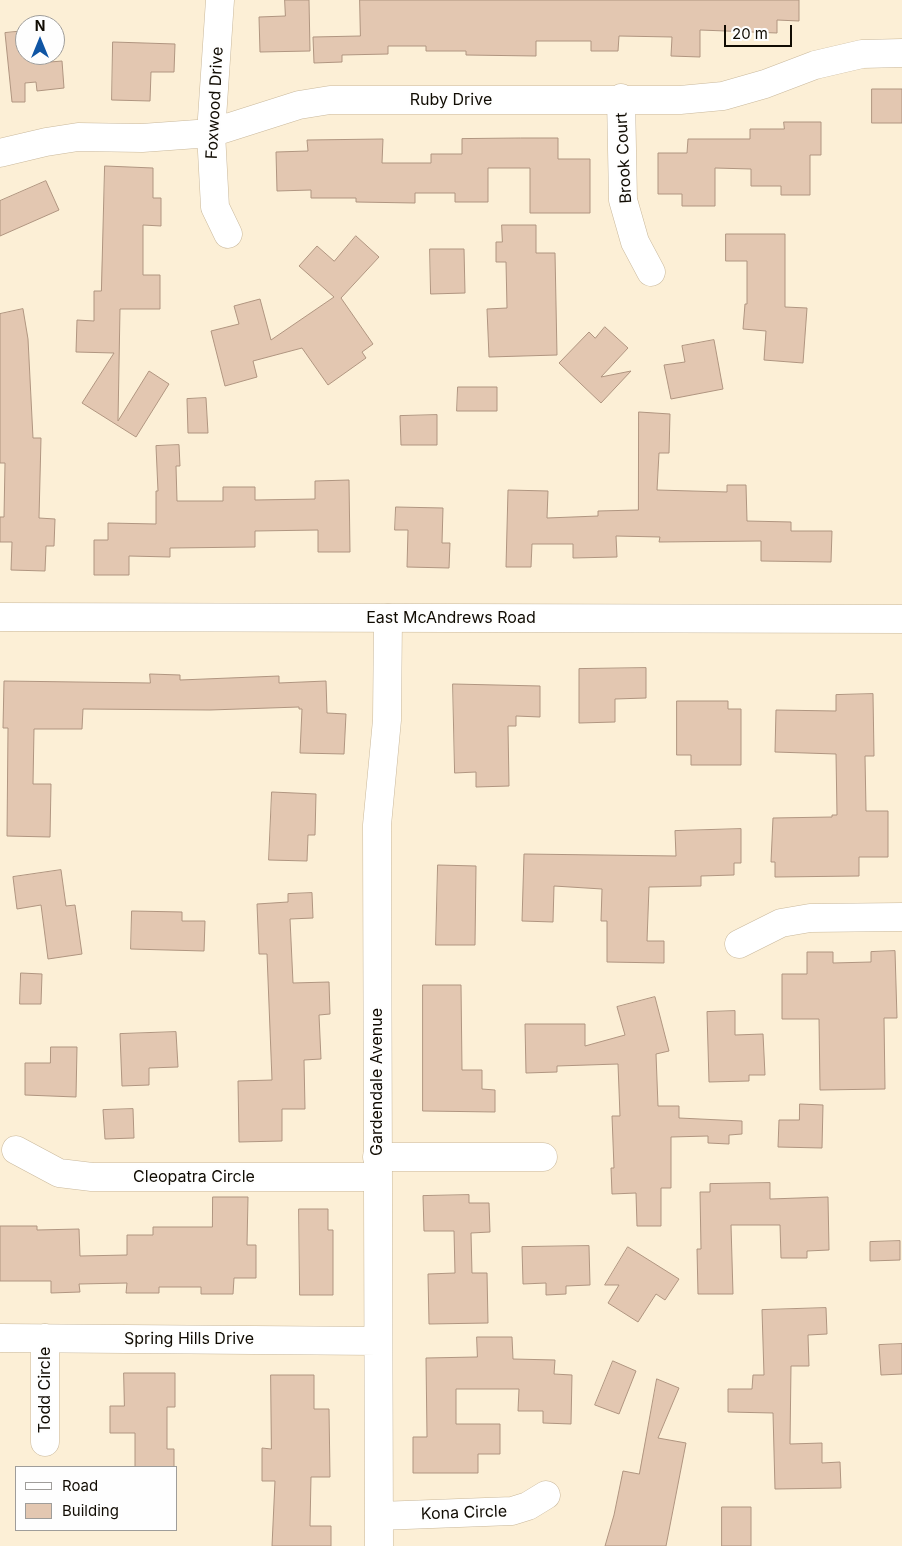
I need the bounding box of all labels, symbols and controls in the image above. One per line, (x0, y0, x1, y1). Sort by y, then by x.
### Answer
north arrow (15, 15, 65, 65)
scale bar (727, 15, 794, 47)
text: N (35, 17, 45, 34)
text: 20 m (732, 24, 768, 43)
street label: Foxwood Drive (202, 46, 228, 160)
street label: Ruby Drive (410, 90, 492, 110)
street label: Brook Court (612, 112, 636, 204)
street label: East McAndrews Road (366, 608, 536, 628)
street label: Gardendale Avenue (367, 1008, 387, 1156)
street label: Cleopatra Circle (133, 1167, 255, 1187)
street label: Spring Hills Drive (124, 1329, 254, 1349)
street label: Todd Circle (35, 1347, 55, 1433)
legend (15, 1466, 178, 1531)
text: Road (62, 1476, 98, 1495)
text: Building (62, 1501, 119, 1520)
street label: Kona Circle (421, 1502, 507, 1524)

